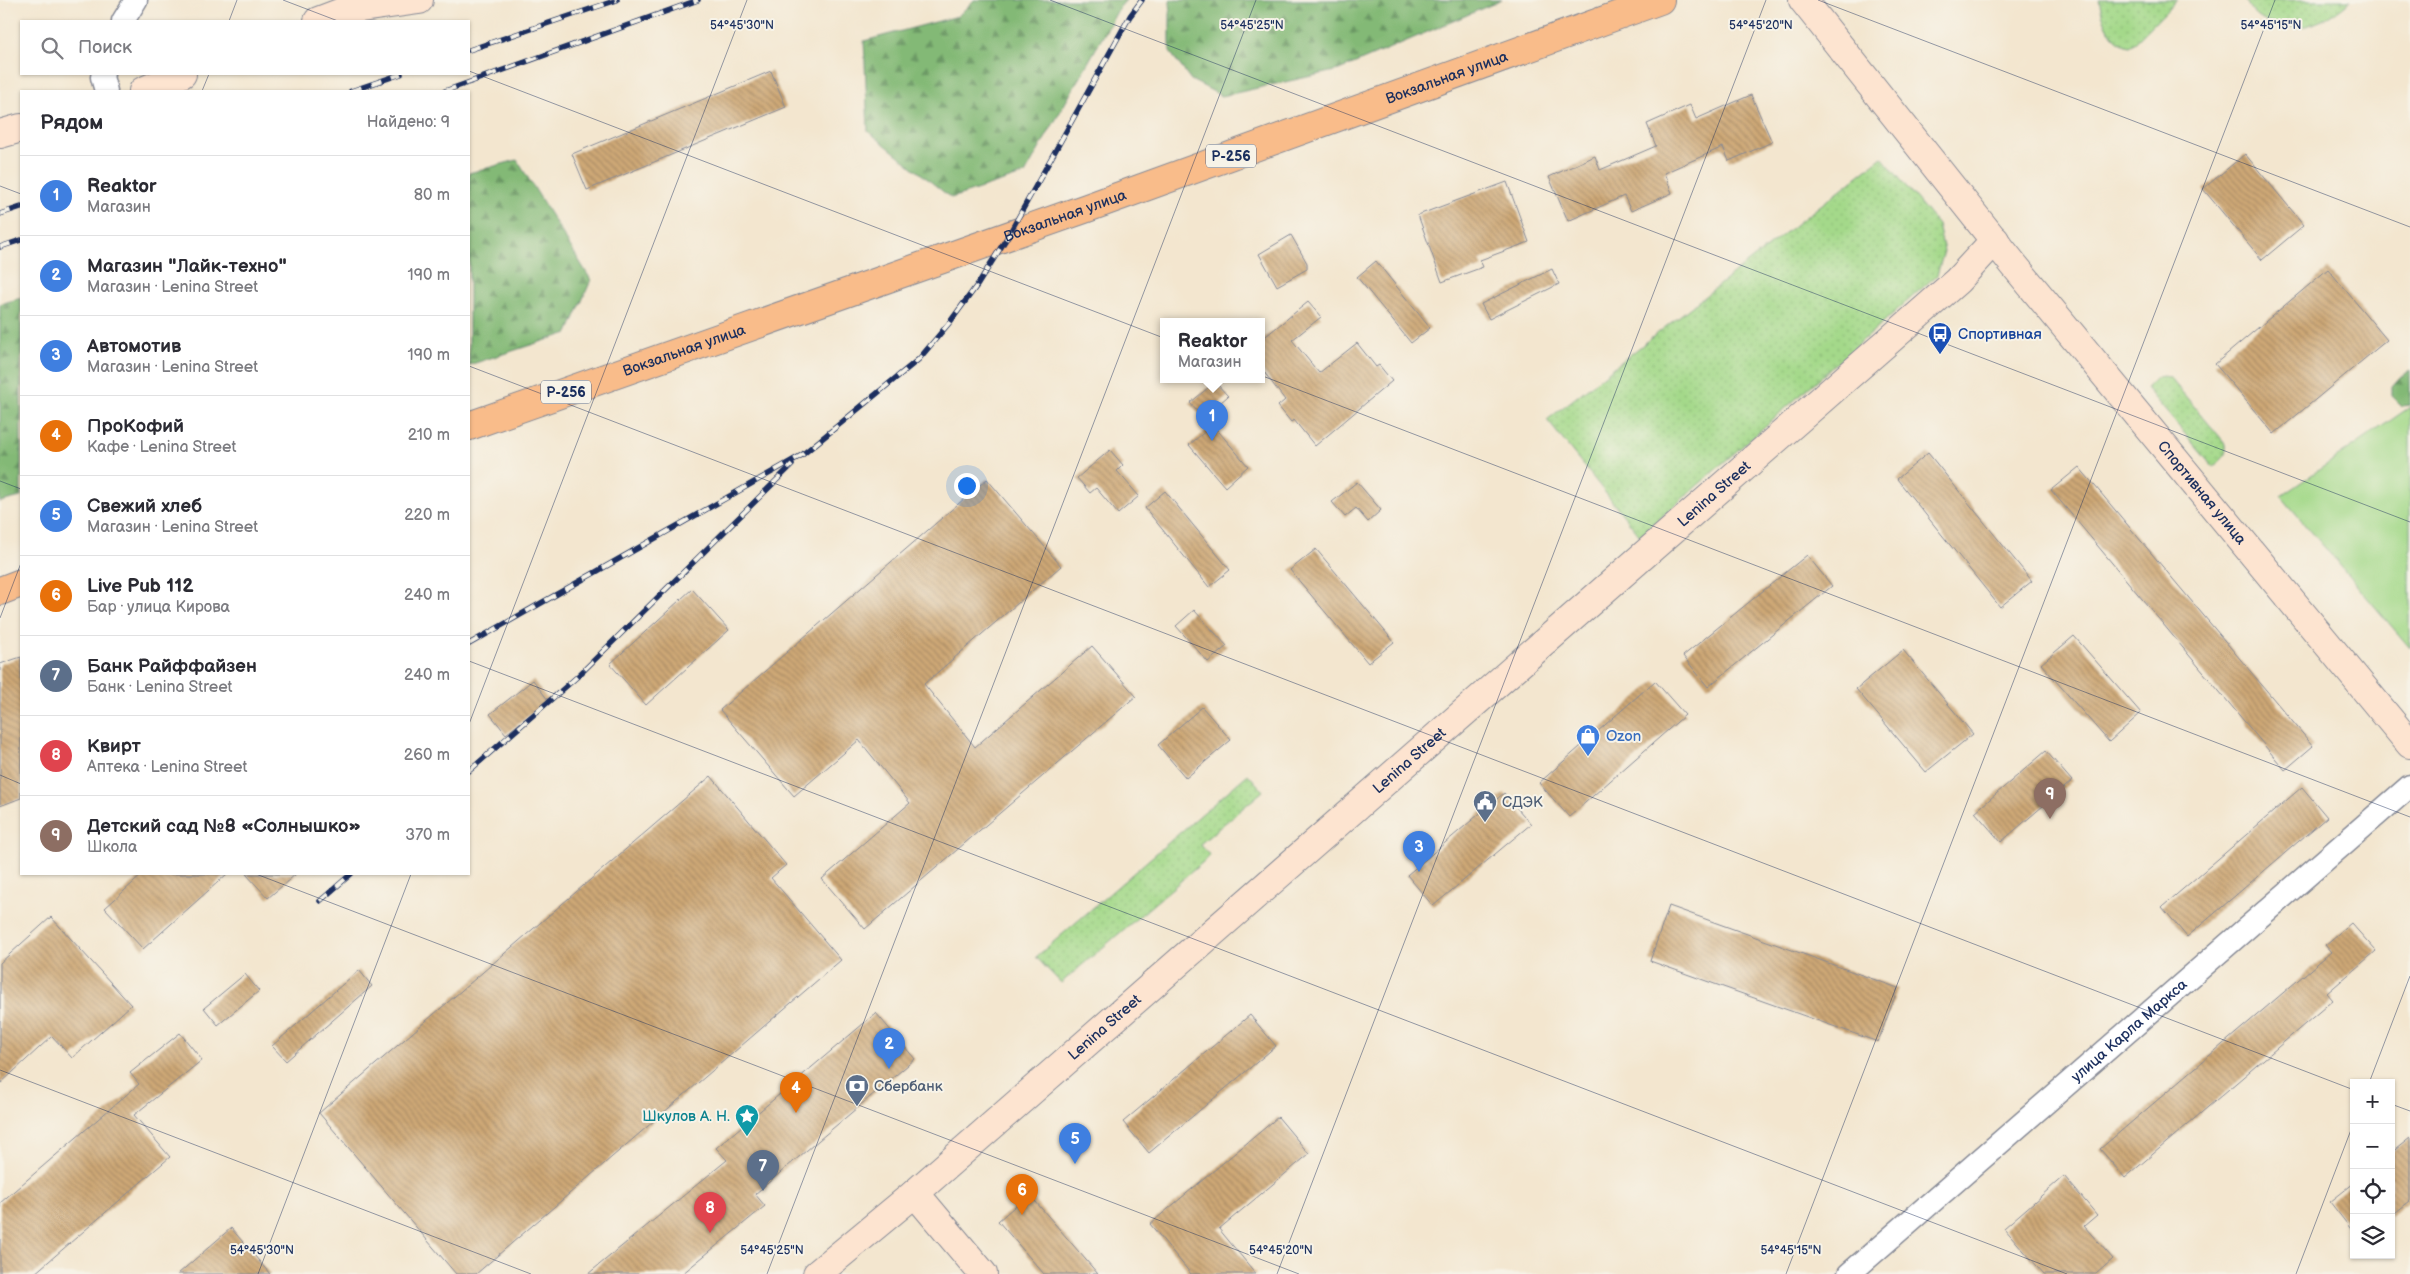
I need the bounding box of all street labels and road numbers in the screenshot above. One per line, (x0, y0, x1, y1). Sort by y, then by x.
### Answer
street label: Вокзальная улица (1383, 47, 1511, 109)
road number: Р-256 (1206, 144, 1256, 168)
street label: Вокзальная улица (1001, 185, 1129, 247)
street label: Вокзальная улица (620, 320, 748, 381)
road number: Р-256 (541, 381, 591, 404)
street label: Спортивная улица (2153, 437, 2250, 549)
street label: Lenina Street (1674, 457, 1755, 531)
street label: Lenina Street (1369, 723, 1450, 798)
street label: улица Карла Маркса (2067, 975, 2191, 1087)
street label: Lenina Street (1064, 990, 1146, 1065)

